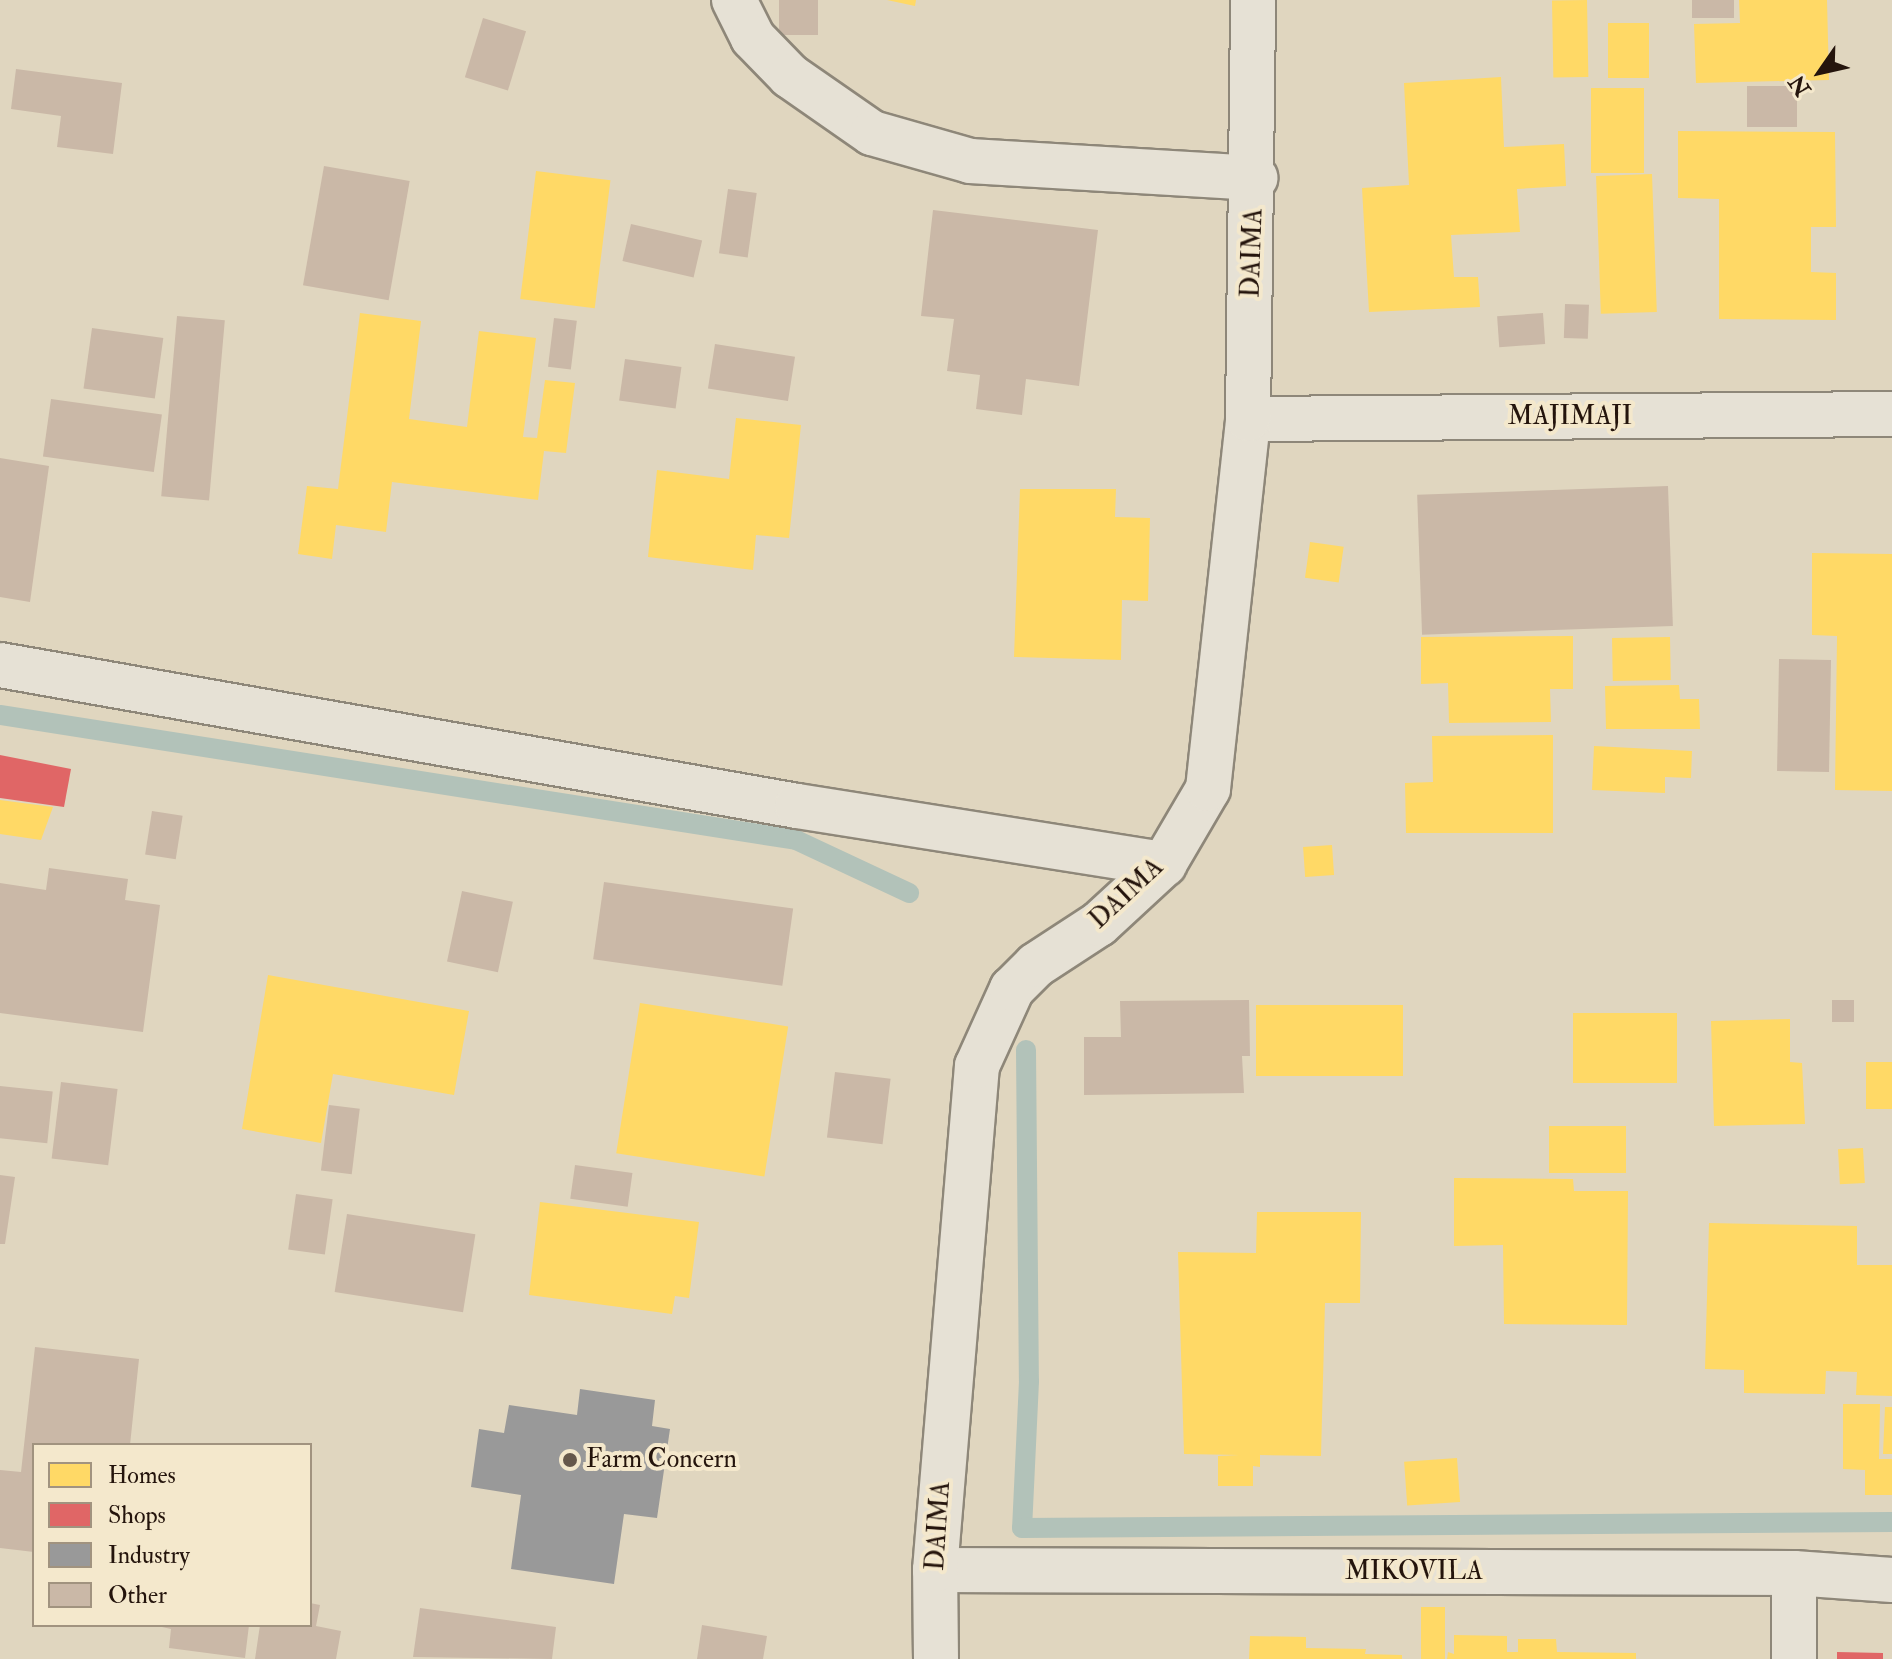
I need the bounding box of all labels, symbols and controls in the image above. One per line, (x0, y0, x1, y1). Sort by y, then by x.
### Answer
north arrow (1780, 32, 1860, 112)
text: N (1783, 69, 1817, 101)
street label: DAIMA (1236, 208, 1270, 298)
street label: MAJIMAJI (1508, 401, 1632, 433)
street label: DAIMA (1084, 852, 1170, 936)
legend (32, 1443, 312, 1627)
place label: Farm Concern (586, 1444, 737, 1476)
marker: Farm Concern (561, 1451, 579, 1469)
text: Homes (108, 1460, 176, 1491)
street label: DAIMA (920, 1480, 958, 1572)
text: Shops (108, 1500, 166, 1531)
text: Industry (108, 1540, 190, 1571)
street label: MIKOVILA (1345, 1556, 1483, 1588)
text: Other (108, 1580, 167, 1611)

